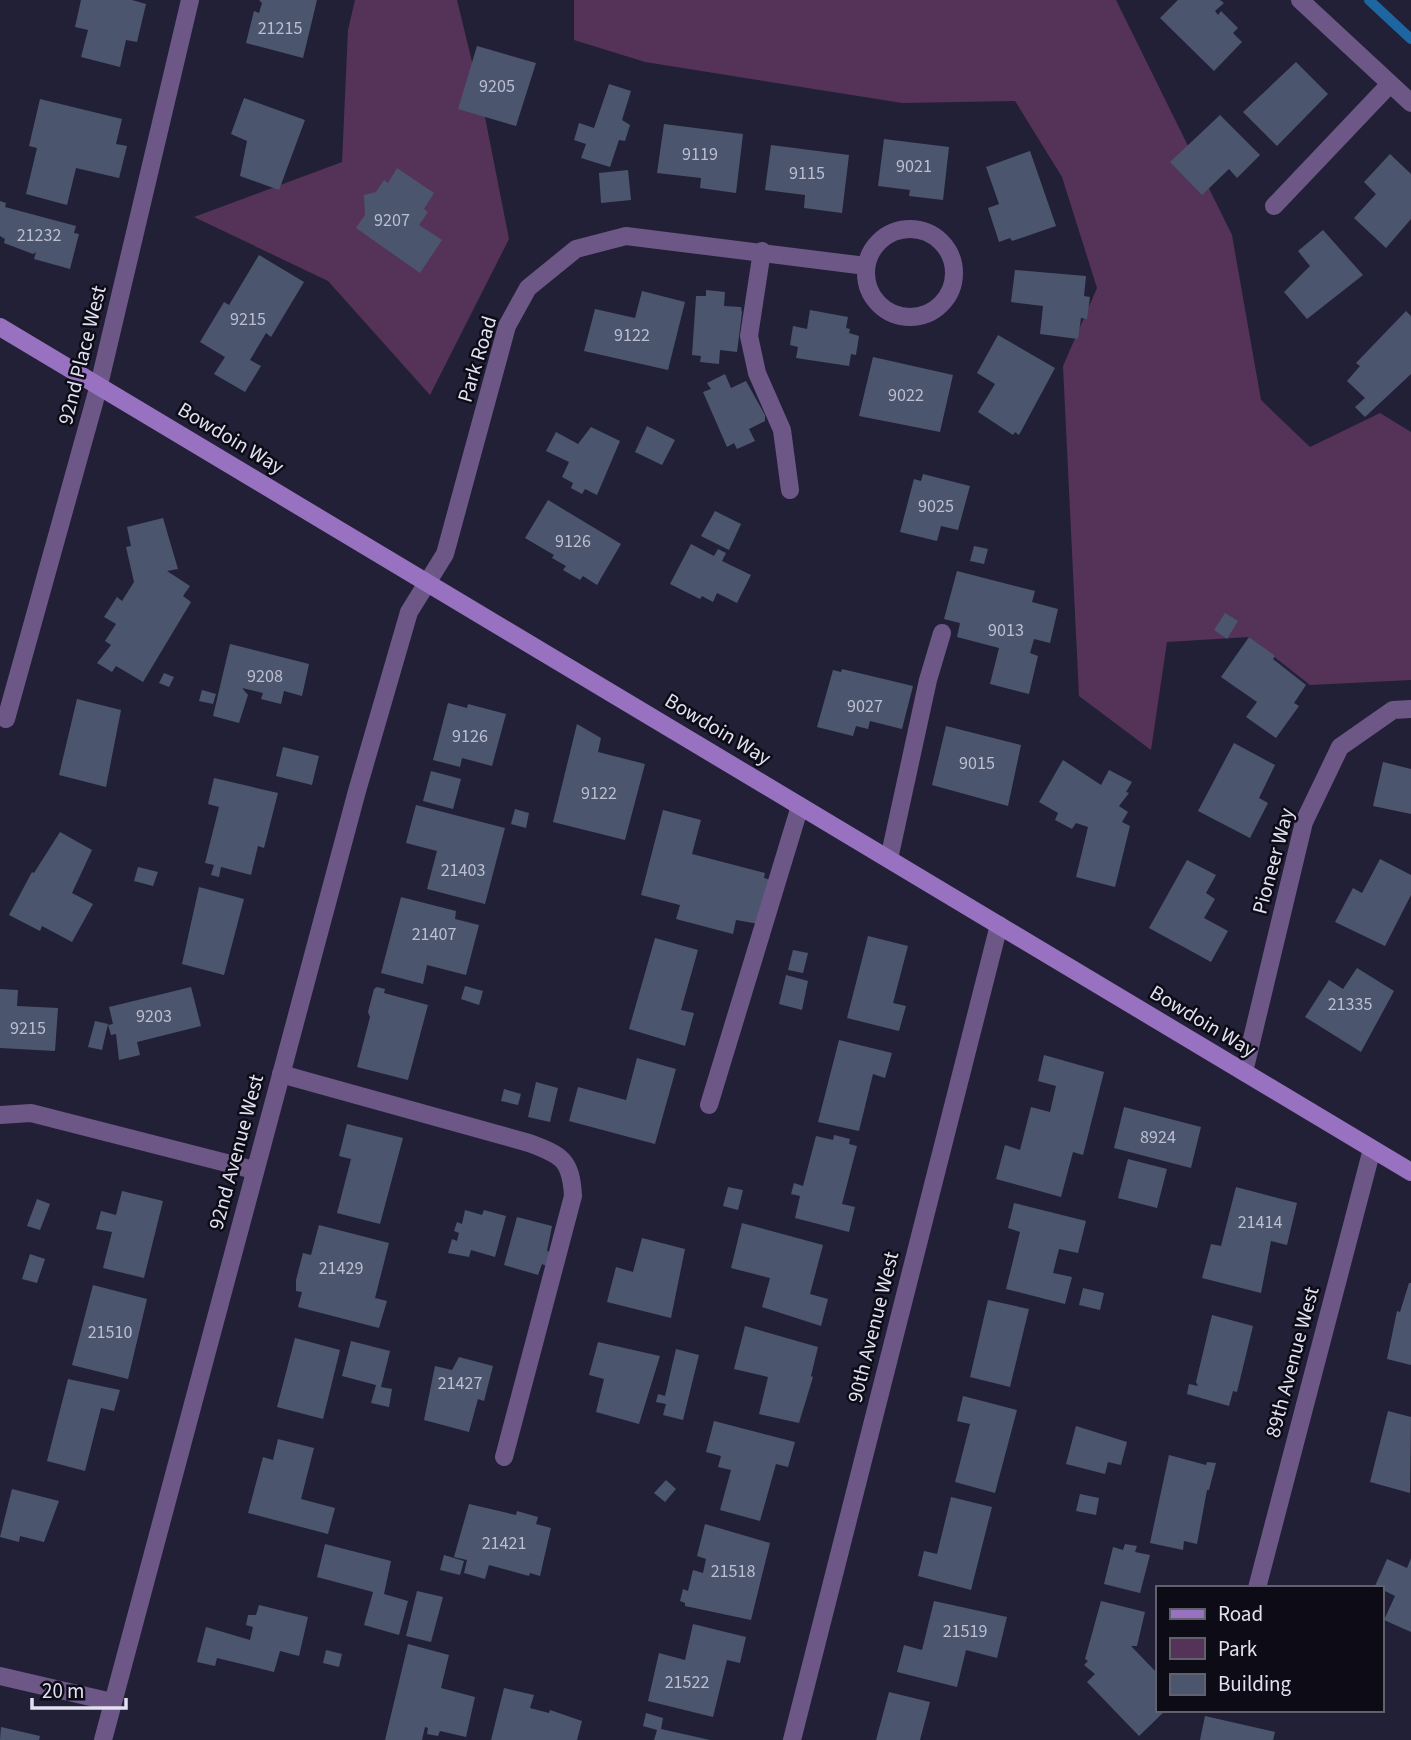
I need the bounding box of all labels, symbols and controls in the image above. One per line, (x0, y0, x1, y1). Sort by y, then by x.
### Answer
house number: 21215 (258, 16, 302, 41)
house number: 9205 (479, 74, 515, 99)
house number: 9119 (682, 142, 718, 167)
house number: 9021 (896, 154, 932, 179)
house number: 9115 (789, 161, 825, 186)
house number: 9207 (374, 208, 410, 233)
house number: 21232 (17, 223, 61, 248)
street label: 92nd Place West (50, 282, 114, 428)
house number: 9215 (230, 307, 266, 332)
street label: Park Road (450, 312, 504, 406)
house number: 9122 (614, 323, 650, 348)
house number: 9022 (888, 383, 924, 408)
street label: Bowdoin Way (172, 394, 290, 482)
house number: 9025 (918, 494, 954, 519)
house number: 9126 (555, 529, 591, 554)
house number: 9013 (988, 618, 1024, 643)
house number: 9208 (247, 664, 283, 689)
street label: Bowdoin Way (659, 685, 777, 773)
house number: 9027 (847, 694, 883, 719)
house number: 9126 (452, 724, 488, 749)
house number: 9015 (959, 751, 995, 776)
house number: 9122 (581, 781, 617, 806)
street label: Pioneer Way (1244, 804, 1302, 917)
house number: 21403 (441, 858, 485, 883)
house number: 21407 (412, 922, 456, 947)
street label: Bowdoin Way (1144, 977, 1262, 1065)
house number: 21335 (1328, 992, 1372, 1017)
house number: 9203 (136, 1004, 172, 1029)
house number: 9215 (10, 1016, 46, 1041)
street label: 92nd Avenue West (201, 1071, 271, 1233)
house number: 8924 (1140, 1125, 1176, 1150)
house number: 21414 (1238, 1210, 1282, 1235)
street label: 90th Avenue West (840, 1248, 906, 1406)
house number: 21429 (319, 1256, 363, 1281)
street label: 89th Avenue West (1257, 1283, 1327, 1441)
house number: 21510 (88, 1320, 132, 1345)
house number: 21427 (438, 1371, 482, 1396)
house number: 21421 (482, 1531, 526, 1556)
house number: 21518 (711, 1559, 755, 1584)
legend (1156, 1586, 1383, 1712)
text: Road (1218, 1599, 1263, 1629)
house number: 21519 (943, 1619, 987, 1644)
text: Park (1218, 1634, 1258, 1664)
scale bar (32, 1666, 126, 1710)
text: Building (1218, 1669, 1292, 1699)
house number: 21522 (665, 1670, 709, 1695)
text: 20 m (42, 1676, 84, 1706)

